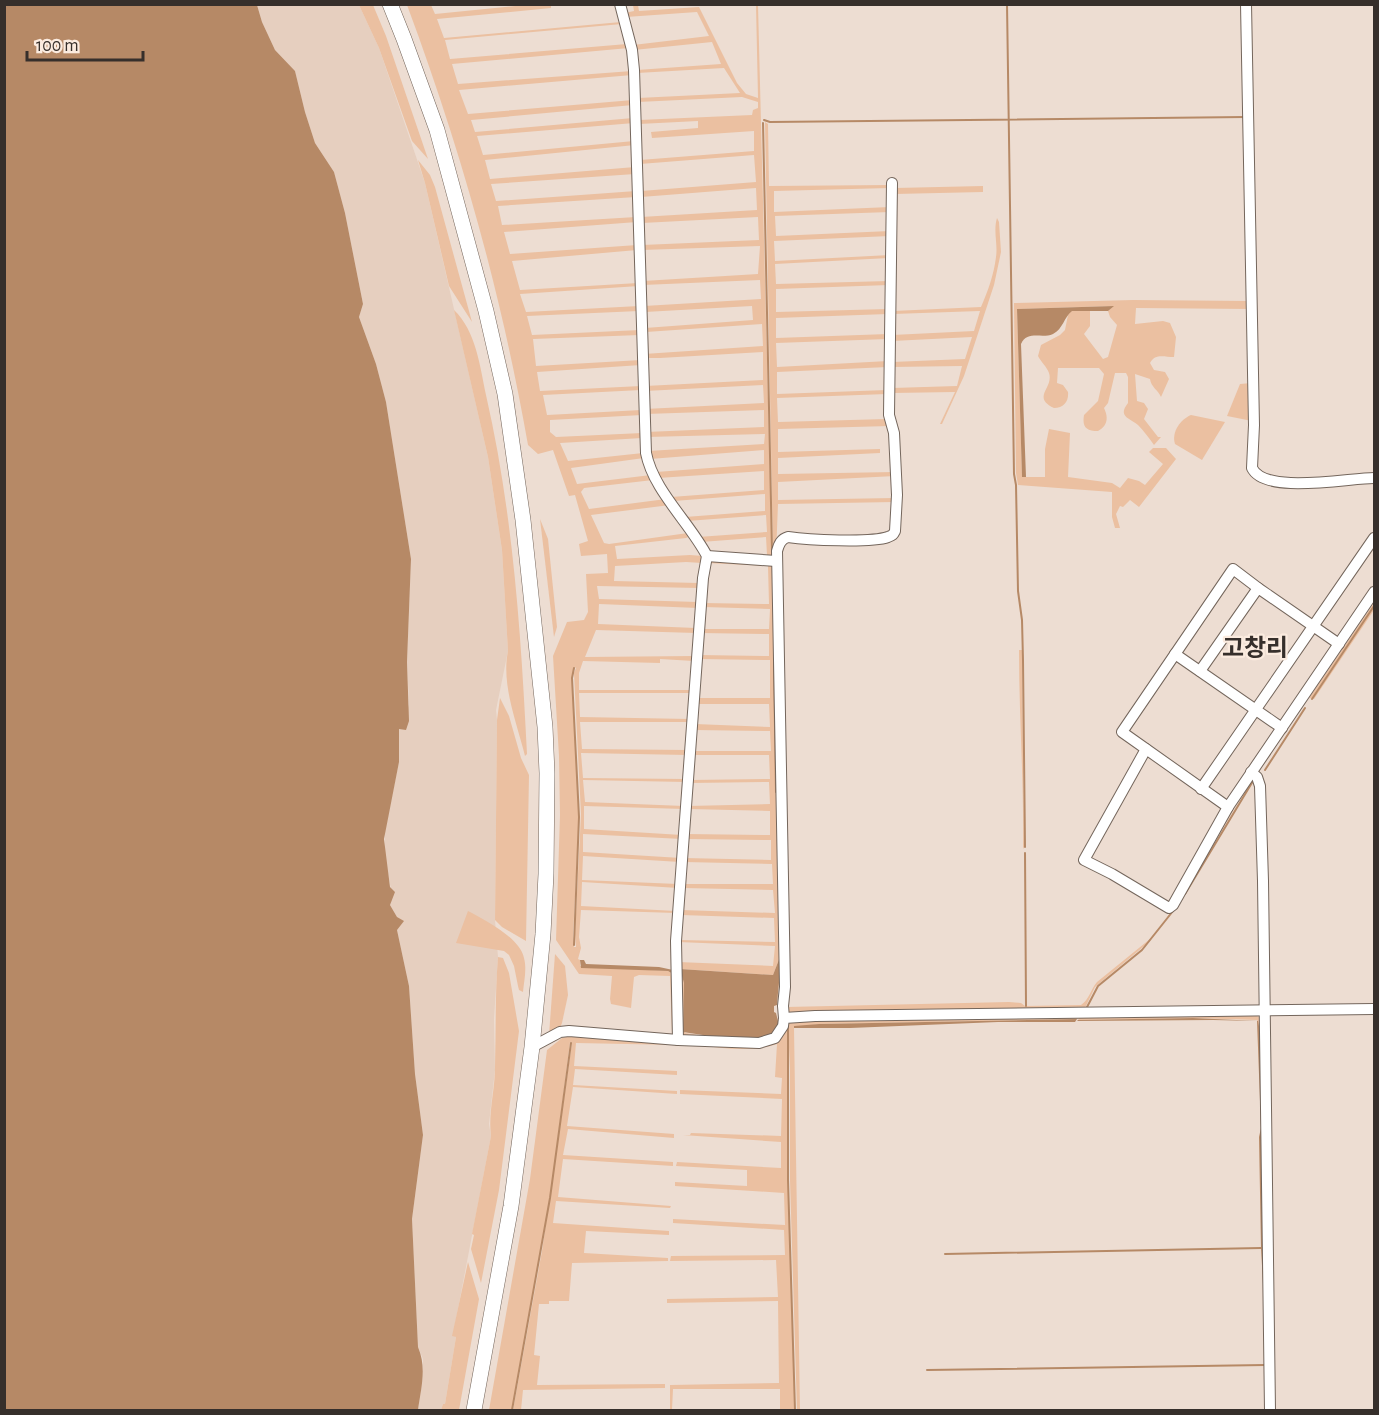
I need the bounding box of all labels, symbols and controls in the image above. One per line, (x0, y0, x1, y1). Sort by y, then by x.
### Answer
scale bar (27, 24, 142, 62)
text: 100 m (36, 37, 79, 55)
district label: 고창리 (1222, 635, 1288, 661)

